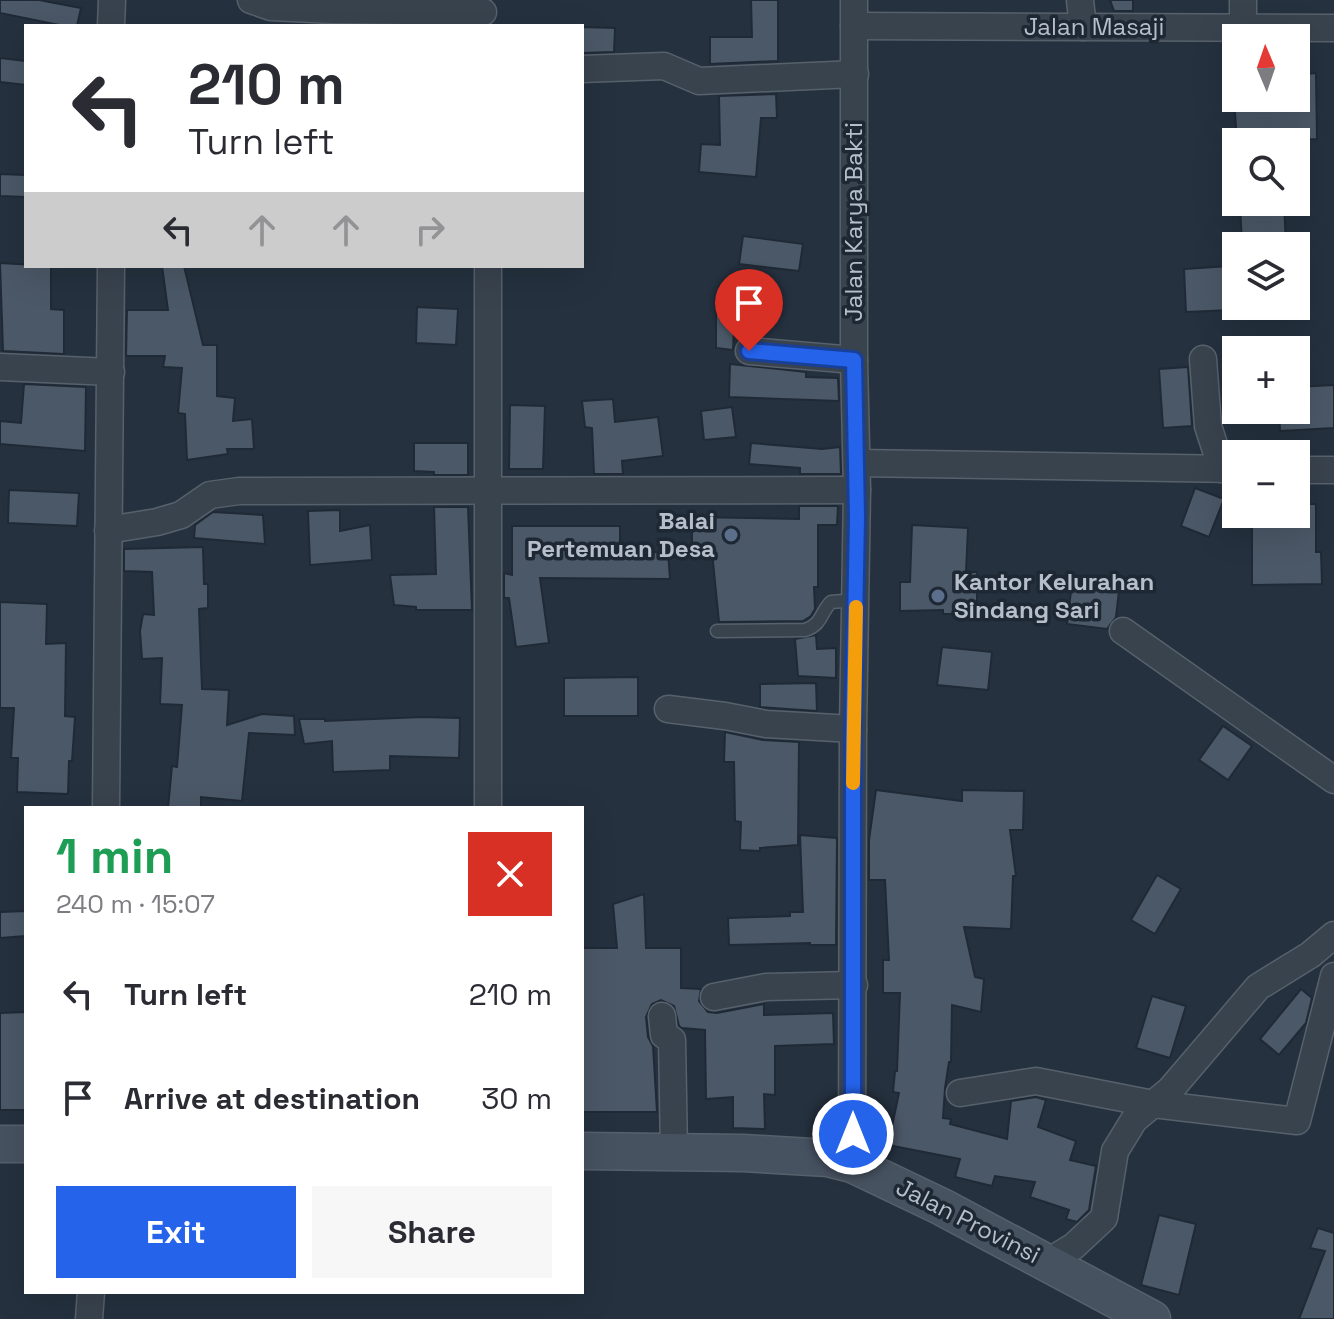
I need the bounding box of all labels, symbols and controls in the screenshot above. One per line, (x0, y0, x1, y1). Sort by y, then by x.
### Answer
street label: Jalan Masaji (1024, 11, 1164, 42)
north arrow (1222, 24, 1310, 112)
map controls (1222, 24, 1310, 528)
text: 210 m (188, 49, 345, 120)
icon: left (56, 56, 160, 160)
text: Turn left (188, 119, 335, 165)
street label: Jalan Karya Bakti (838, 122, 869, 322)
button: search (1222, 128, 1310, 216)
icon: left (156, 208, 200, 252)
icon: ahead (240, 208, 284, 252)
icon: ahead (324, 208, 368, 252)
icon: right (408, 208, 452, 252)
button: layers (1222, 232, 1310, 320)
pin (715, 269, 783, 351)
icon: arrive (727, 281, 771, 325)
button: + (1222, 336, 1310, 424)
button: − (1222, 440, 1310, 528)
place label: Balai Pertemuan Desa (527, 505, 715, 564)
marker: Balai Pertemuan Desa (722, 526, 740, 544)
place label: Kantor Kelurahan Sindang Sari (954, 566, 1154, 625)
marker: Kantor Kelurahan Sindang Sari (929, 587, 947, 605)
text: 1 min (56, 826, 173, 887)
button: close (468, 832, 552, 916)
text: 240 m · 15:07 (56, 887, 215, 921)
icon: left (56, 972, 100, 1016)
text: Turn left (124, 975, 247, 1014)
text: 210 m (469, 975, 552, 1014)
icon: arrive (56, 1076, 100, 1120)
text: Arrive at destination (124, 1079, 420, 1118)
text: 30 m (481, 1079, 552, 1118)
position arrow (811, 1092, 895, 1176)
street label: Jalan Provinsi (891, 1171, 1045, 1270)
button: Exit (56, 1186, 296, 1278)
button: Share (312, 1186, 552, 1278)

